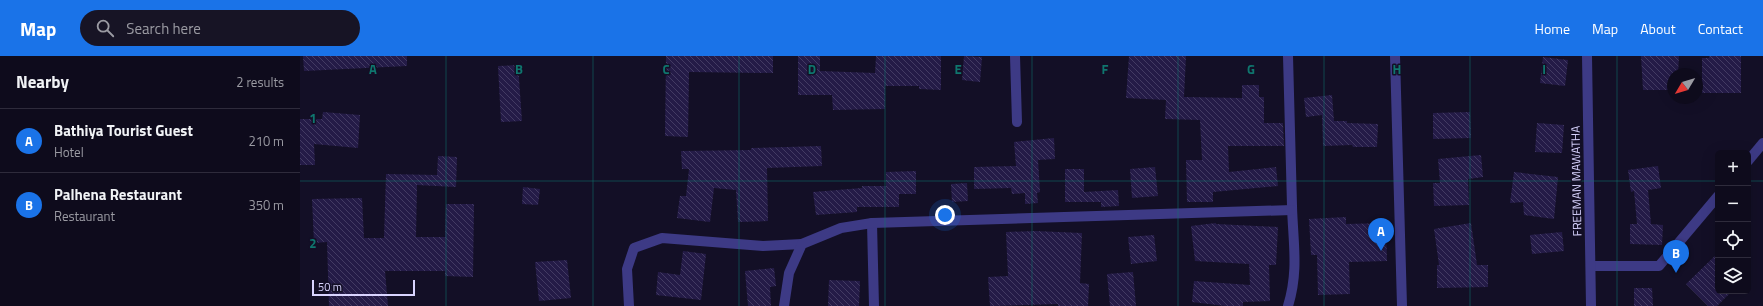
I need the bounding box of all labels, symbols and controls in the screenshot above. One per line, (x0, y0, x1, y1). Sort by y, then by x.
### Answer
search box (80, 10, 360, 46)
text: Map (20, 14, 56, 43)
icon: search (94, 17, 116, 39)
text: Search here (126, 17, 201, 40)
text: Home (1535, 18, 1570, 39)
text: Map (1592, 18, 1618, 39)
text: About (1640, 18, 1676, 39)
text: Contact (1698, 18, 1743, 39)
text: A (369, 59, 377, 79)
text: B (515, 59, 523, 79)
text: C (662, 59, 670, 79)
text: D (808, 59, 816, 79)
text: E (954, 59, 962, 79)
text: F (1102, 59, 1109, 79)
text: G (1247, 59, 1255, 79)
text: H (1393, 59, 1401, 79)
text: I (1542, 59, 1546, 79)
north arrow (1667, 68, 1703, 104)
text: Nearby (16, 69, 69, 95)
text: 2 results (236, 72, 284, 92)
text: 1 (309, 108, 317, 128)
text: Bathiya Tourist Guest (54, 119, 193, 142)
street label: FREEMAN MAWATHA (1566, 126, 1586, 236)
text: A (25, 131, 33, 151)
text: 210 m (248, 131, 284, 151)
text: Hotel (54, 142, 84, 162)
map controls (1715, 150, 1751, 294)
button: + (1715, 150, 1751, 186)
text: Palhena Restaurant (54, 183, 182, 206)
button: − (1715, 186, 1751, 222)
text: B (25, 195, 33, 215)
text: 350 m (248, 195, 284, 215)
your location (935, 205, 955, 225)
text: Restaurant (54, 206, 115, 226)
pin: A (1368, 218, 1394, 251)
button: locate (1715, 222, 1751, 258)
text: 2 (309, 233, 317, 253)
pin: B (1663, 240, 1689, 273)
button: layers (1715, 258, 1751, 294)
scale bar (312, 278, 415, 297)
text: 50 m (318, 279, 342, 295)

